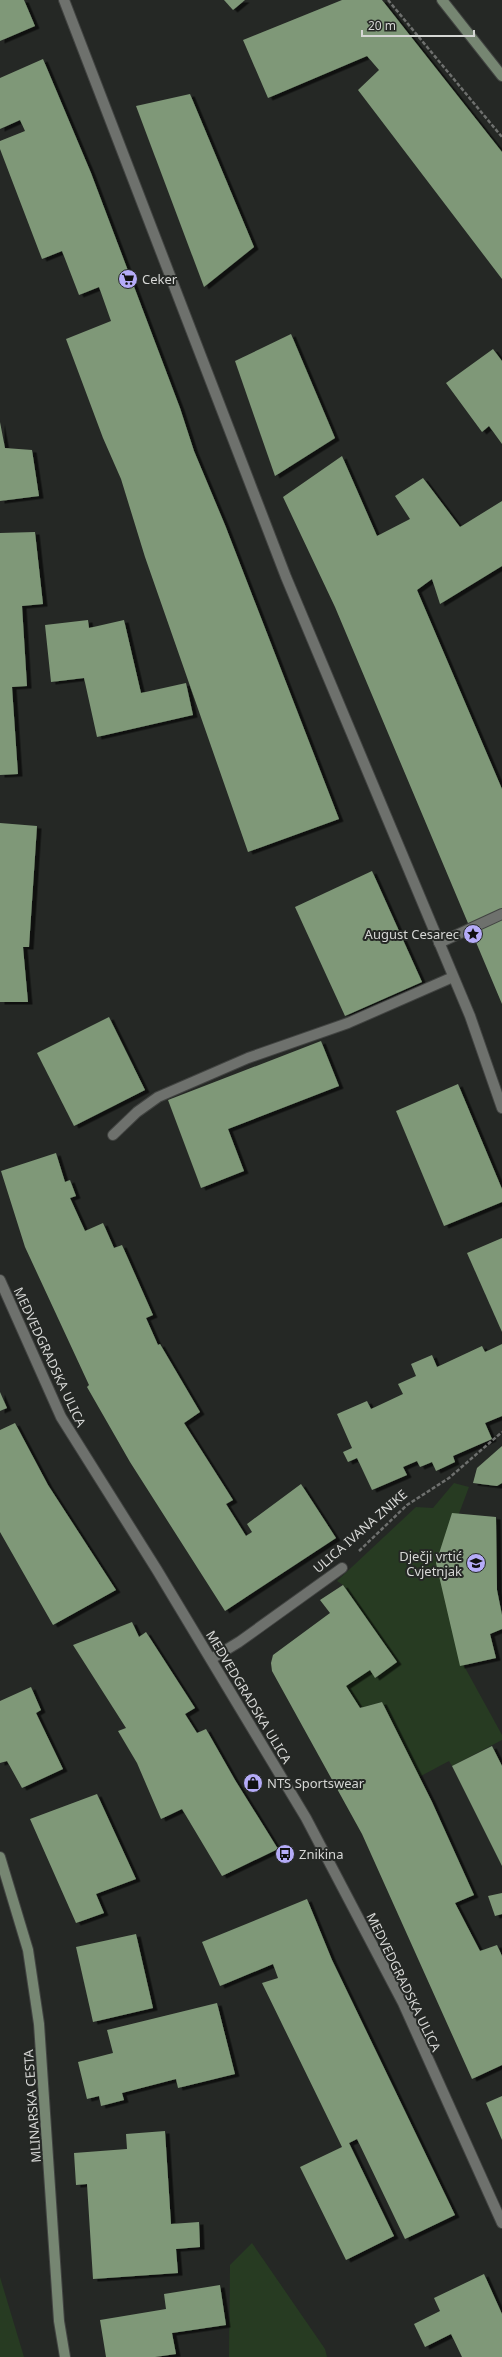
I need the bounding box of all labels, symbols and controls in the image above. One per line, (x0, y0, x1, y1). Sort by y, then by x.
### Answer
scale bar (362, 12, 474, 38)
text: 20 m (368, 17, 396, 34)
supermarket icon: Ceker (117, 268, 139, 290)
place label: Ceker (142, 270, 178, 288)
place icon: August Cesarec (462, 923, 484, 945)
place label: August Cesarec (365, 925, 459, 943)
street label: MEDVEDGRADSKA ULICA (10, 1284, 91, 1430)
street label: ULICA IVANA ZNIKE (309, 1485, 411, 1577)
place label: Dječji vrtić Cvjetnjak (399, 1547, 462, 1580)
school or university icon: Dječji vrtić Cvjetnjak (465, 1552, 487, 1574)
street label: MEDVEDGRADSKA ULICA (202, 1627, 296, 1768)
shop icon: NTS Sportswear (242, 1772, 264, 1794)
place label: NTS Sportswear (267, 1774, 365, 1792)
bus stop icon: Znikina (274, 1843, 296, 1865)
place label: Znikina (299, 1845, 343, 1863)
street label: MEDVEDGRADSKA ULICA (363, 1910, 446, 2055)
street label: MLINARSKA CESTA (19, 2048, 45, 2163)

